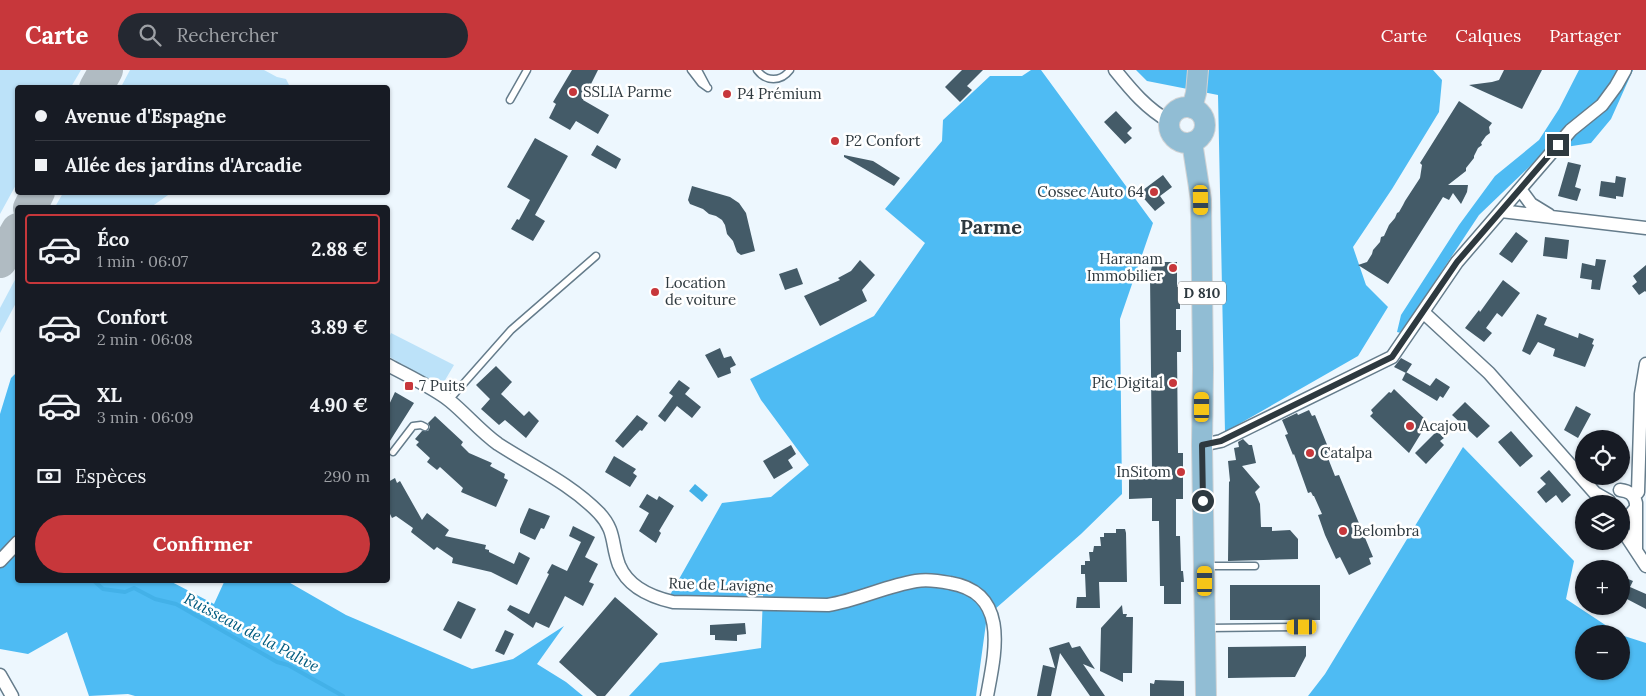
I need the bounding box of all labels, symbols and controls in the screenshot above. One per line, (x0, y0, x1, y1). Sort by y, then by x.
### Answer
search box (118, 13, 468, 58)
text: Carte (25, 20, 88, 51)
icon: search (136, 21, 164, 49)
text: Rechercher (176, 23, 278, 47)
text: Carte (1381, 24, 1427, 47)
text: Calques (1455, 24, 1521, 47)
text: Partager (1549, 24, 1621, 47)
place label: SSLIA Parme (583, 82, 672, 101)
place label: P4 Prémium (737, 84, 822, 103)
marker: SSLIA Parme (567, 86, 579, 98)
marker: P4 Prémium (721, 88, 733, 100)
text: Avenue d'Espagne (65, 104, 226, 128)
place label: P2 Confort (845, 131, 921, 150)
route end (1547, 134, 1569, 156)
marker: P2 Confort (829, 135, 841, 147)
text: Allée des jardins d'Arcadie (65, 153, 302, 177)
place label: Cossec Auto 64 (1037, 182, 1144, 201)
car (1193, 185, 1208, 215)
marker: Cossec Auto 64 (1148, 186, 1160, 198)
district label: Parme (960, 214, 1022, 239)
icon: car (37, 227, 82, 272)
text: Éco (97, 227, 129, 251)
text: 2.88 € (311, 237, 368, 261)
place label: Haranam Immobilier (1087, 249, 1163, 285)
text: 1 min · 06:07 (97, 251, 188, 271)
marker: Haranam Immobilier (1167, 262, 1179, 274)
place label: Location de voiture (665, 273, 736, 309)
road number: D 810 (1178, 282, 1226, 304)
marker: Location de voiture (649, 286, 661, 298)
icon: car (37, 305, 82, 350)
text: Confort (97, 305, 168, 329)
text: 3.89 € (311, 315, 368, 339)
text: 2 min · 06:08 (97, 329, 193, 349)
place label: Pic Digital (1092, 373, 1163, 392)
place label: 7 Puits (419, 376, 465, 395)
marker: Pic Digital (1167, 377, 1179, 389)
marker: 7 Puits (403, 380, 415, 392)
icon: car (37, 383, 82, 428)
text: XL (97, 383, 122, 407)
car (1194, 392, 1209, 422)
text: 4.90 € (310, 393, 368, 417)
text: 3 min · 06:09 (97, 407, 193, 427)
place label: Acajou (1419, 416, 1467, 435)
marker: Acajou (1404, 420, 1416, 432)
map controls (1575, 430, 1630, 680)
button: locate (1575, 430, 1630, 485)
place label: Catalpa (1320, 443, 1373, 462)
marker: Catalpa (1304, 447, 1316, 459)
icon: cash (35, 462, 63, 490)
place label: InSitom (1116, 462, 1171, 481)
text: Espèces (75, 464, 146, 488)
text: 290 m (324, 466, 370, 486)
marker: InSitom (1175, 466, 1187, 478)
route start (1192, 490, 1214, 512)
button: layers (1575, 495, 1630, 550)
button: Confirmer (35, 515, 370, 573)
place label: Belombra (1353, 521, 1420, 540)
marker: Belombra (1337, 525, 1349, 537)
button: + (1575, 560, 1630, 615)
car (1197, 566, 1212, 596)
street label: Rue de Lavigne (668, 573, 774, 596)
water label: Ruisseau de la Palive (181, 588, 323, 676)
car (1287, 620, 1317, 635)
button: − (1575, 625, 1630, 680)

